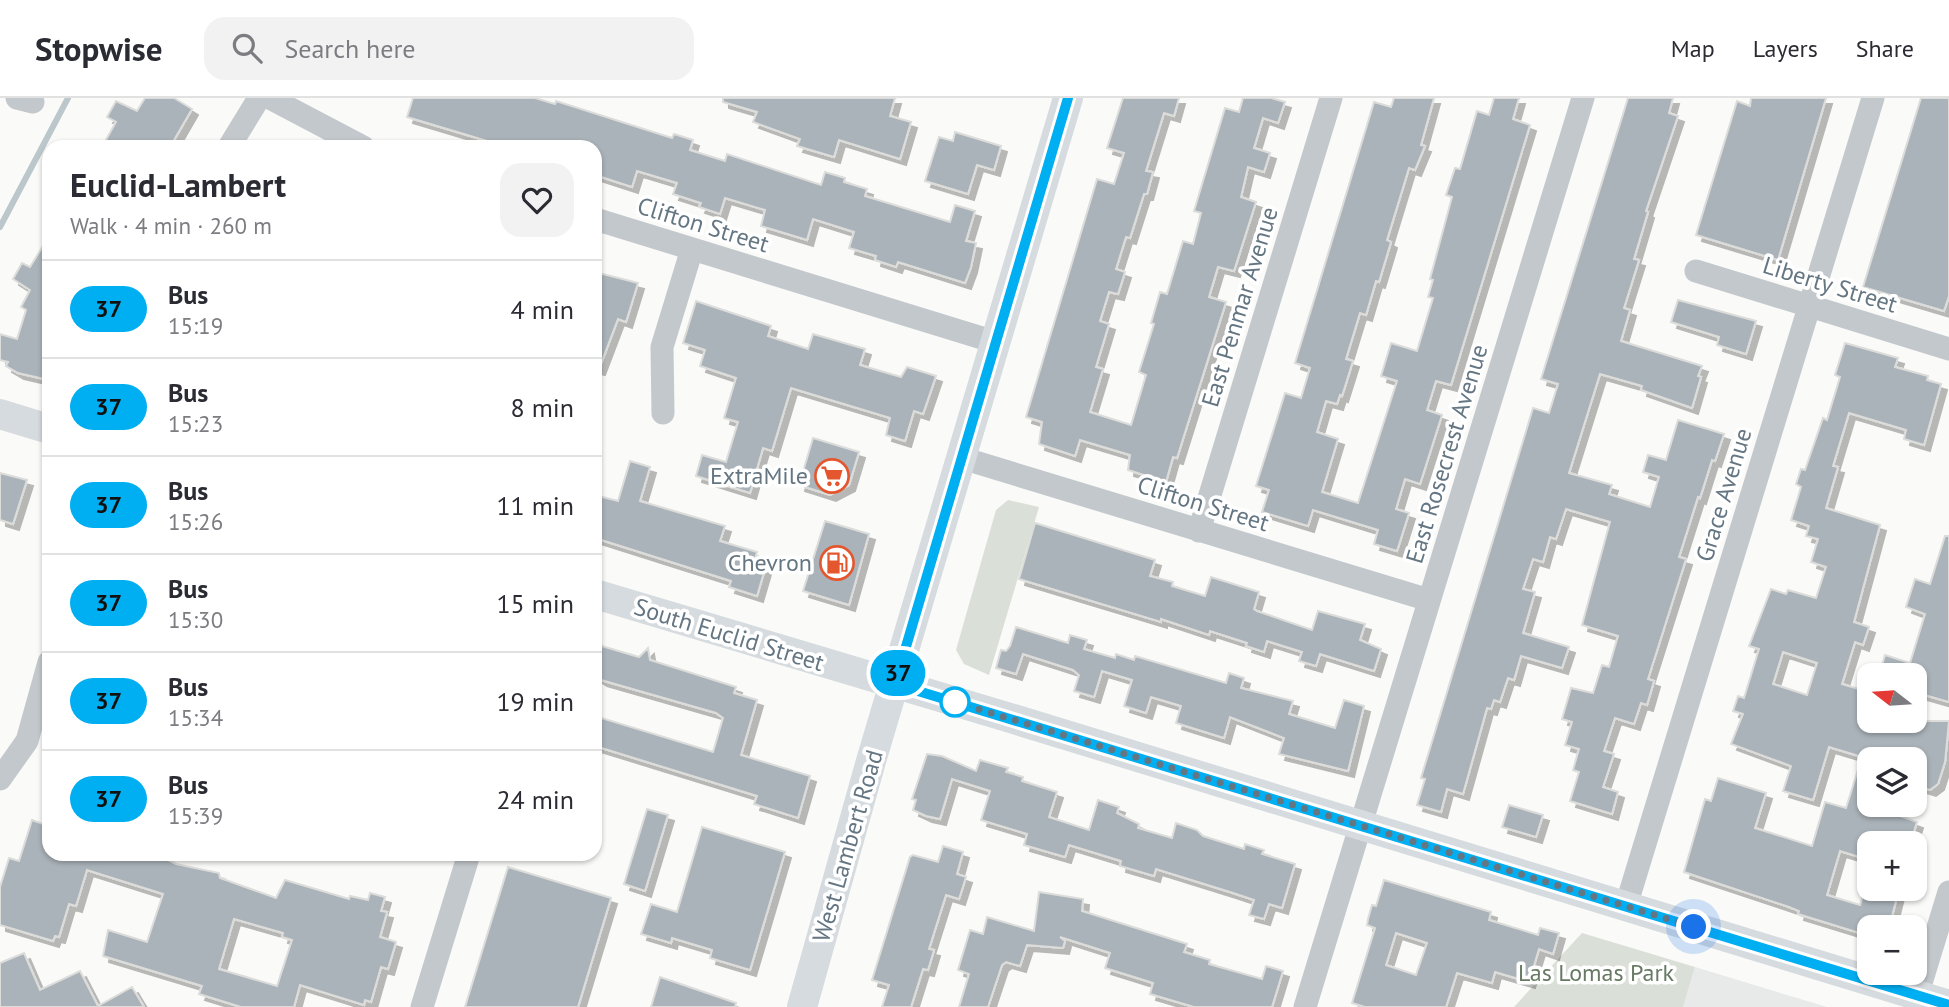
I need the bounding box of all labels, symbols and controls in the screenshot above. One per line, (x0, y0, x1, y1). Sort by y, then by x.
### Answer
search box (204, 17, 694, 80)
text: Stopwise (35, 27, 162, 70)
icon: search (228, 29, 266, 67)
text: Search here (284, 32, 416, 65)
text: Map (1671, 33, 1715, 64)
text: Layers (1753, 33, 1818, 64)
text: Share (1856, 33, 1914, 64)
text: Euclid-Lambert (70, 163, 286, 206)
button: heart (500, 163, 574, 237)
street label: Clifton Street (634, 190, 773, 259)
street label: East Penmar Avenue (1194, 203, 1285, 411)
text: Walk · 4 min · 260 m (70, 211, 272, 240)
street label: Liberty Street (1759, 249, 1901, 320)
text: Bus (168, 278, 208, 311)
text: 37 (95, 293, 122, 324)
text: 4 min (511, 293, 574, 326)
text: 15:19 (168, 311, 223, 340)
street label: East Rosecrest Avenue (1398, 341, 1495, 567)
text: Bus (168, 376, 208, 409)
text: 37 (95, 391, 122, 422)
text: 8 min (511, 391, 574, 424)
text: 15:23 (168, 409, 223, 438)
street label: Grace Avenue (1689, 424, 1758, 565)
supermarket icon: ExtraMile (813, 457, 851, 495)
place label: ExtraMile (710, 460, 808, 491)
street label: Clifton Street (1134, 469, 1273, 538)
text: Bus (168, 474, 208, 507)
text: 37 (95, 489, 122, 520)
text: 11 min (496, 489, 574, 522)
text: 15:26 (168, 507, 223, 536)
fuel station icon: Chevron (818, 544, 856, 582)
place label: Chevron (728, 547, 812, 578)
text: Bus (168, 572, 208, 605)
text: 37 (95, 587, 122, 618)
text: 15 min (496, 587, 574, 620)
street label: South Euclid Street (630, 591, 828, 678)
text: 15:30 (168, 605, 223, 634)
line badge: 37 (866, 650, 930, 696)
text: 37 (884, 657, 912, 688)
north arrow (1857, 663, 1927, 733)
map controls (1857, 663, 1927, 985)
text: Bus (168, 670, 208, 703)
text: 37 (95, 685, 122, 716)
text: 19 min (496, 685, 574, 718)
unlabelled marker (940, 687, 970, 717)
text: 15:34 (168, 703, 223, 732)
street label: West Lambert Road (805, 746, 890, 946)
button: layers (1857, 747, 1927, 817)
text: Bus (168, 768, 208, 801)
text: 37 (95, 783, 122, 814)
text: 24 min (496, 783, 574, 816)
text: 15:39 (168, 801, 223, 830)
button: + (1857, 831, 1927, 901)
your location (1676, 909, 1711, 944)
button: − (1857, 915, 1927, 985)
park label: Las Lomas Park (1518, 957, 1675, 988)

